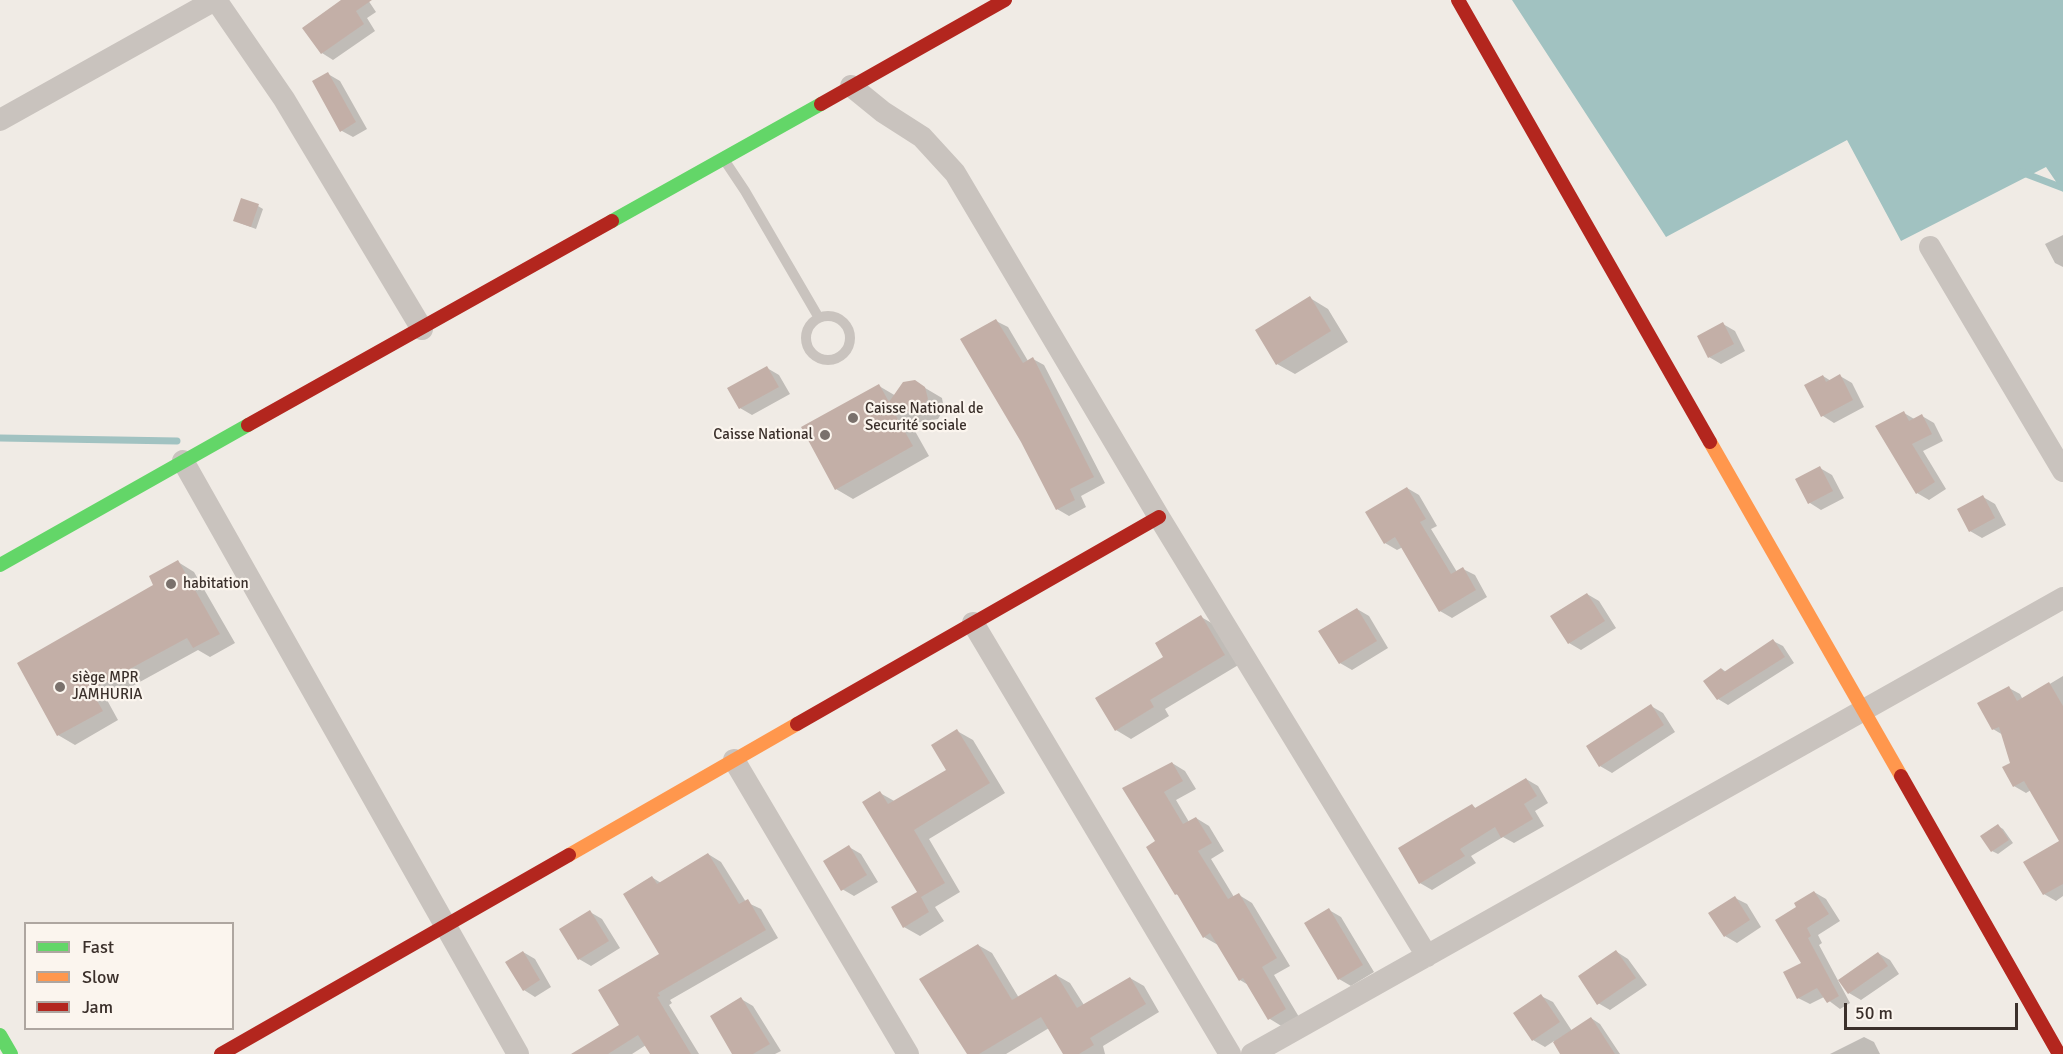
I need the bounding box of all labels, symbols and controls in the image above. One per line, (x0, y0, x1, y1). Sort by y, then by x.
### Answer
place label: Caisse National de Securité sociale (865, 400, 983, 435)
marker: Caisse National de Securité sociale (846, 411, 860, 425)
place label: Caisse National (713, 426, 813, 444)
marker: Caisse National (818, 428, 832, 442)
place label: habitation (183, 575, 249, 593)
marker: habitation (164, 577, 178, 591)
place label: siège MPR JAMHURIA (72, 669, 142, 704)
marker: siège MPR JAMHURIA (53, 680, 67, 694)
legend (24, 922, 234, 1030)
text: Fast (82, 936, 114, 958)
text: Slow (82, 966, 119, 988)
scale bar (1847, 991, 2021, 1029)
text: Jam (82, 996, 113, 1018)
text: 50 m (1855, 1002, 1893, 1024)

